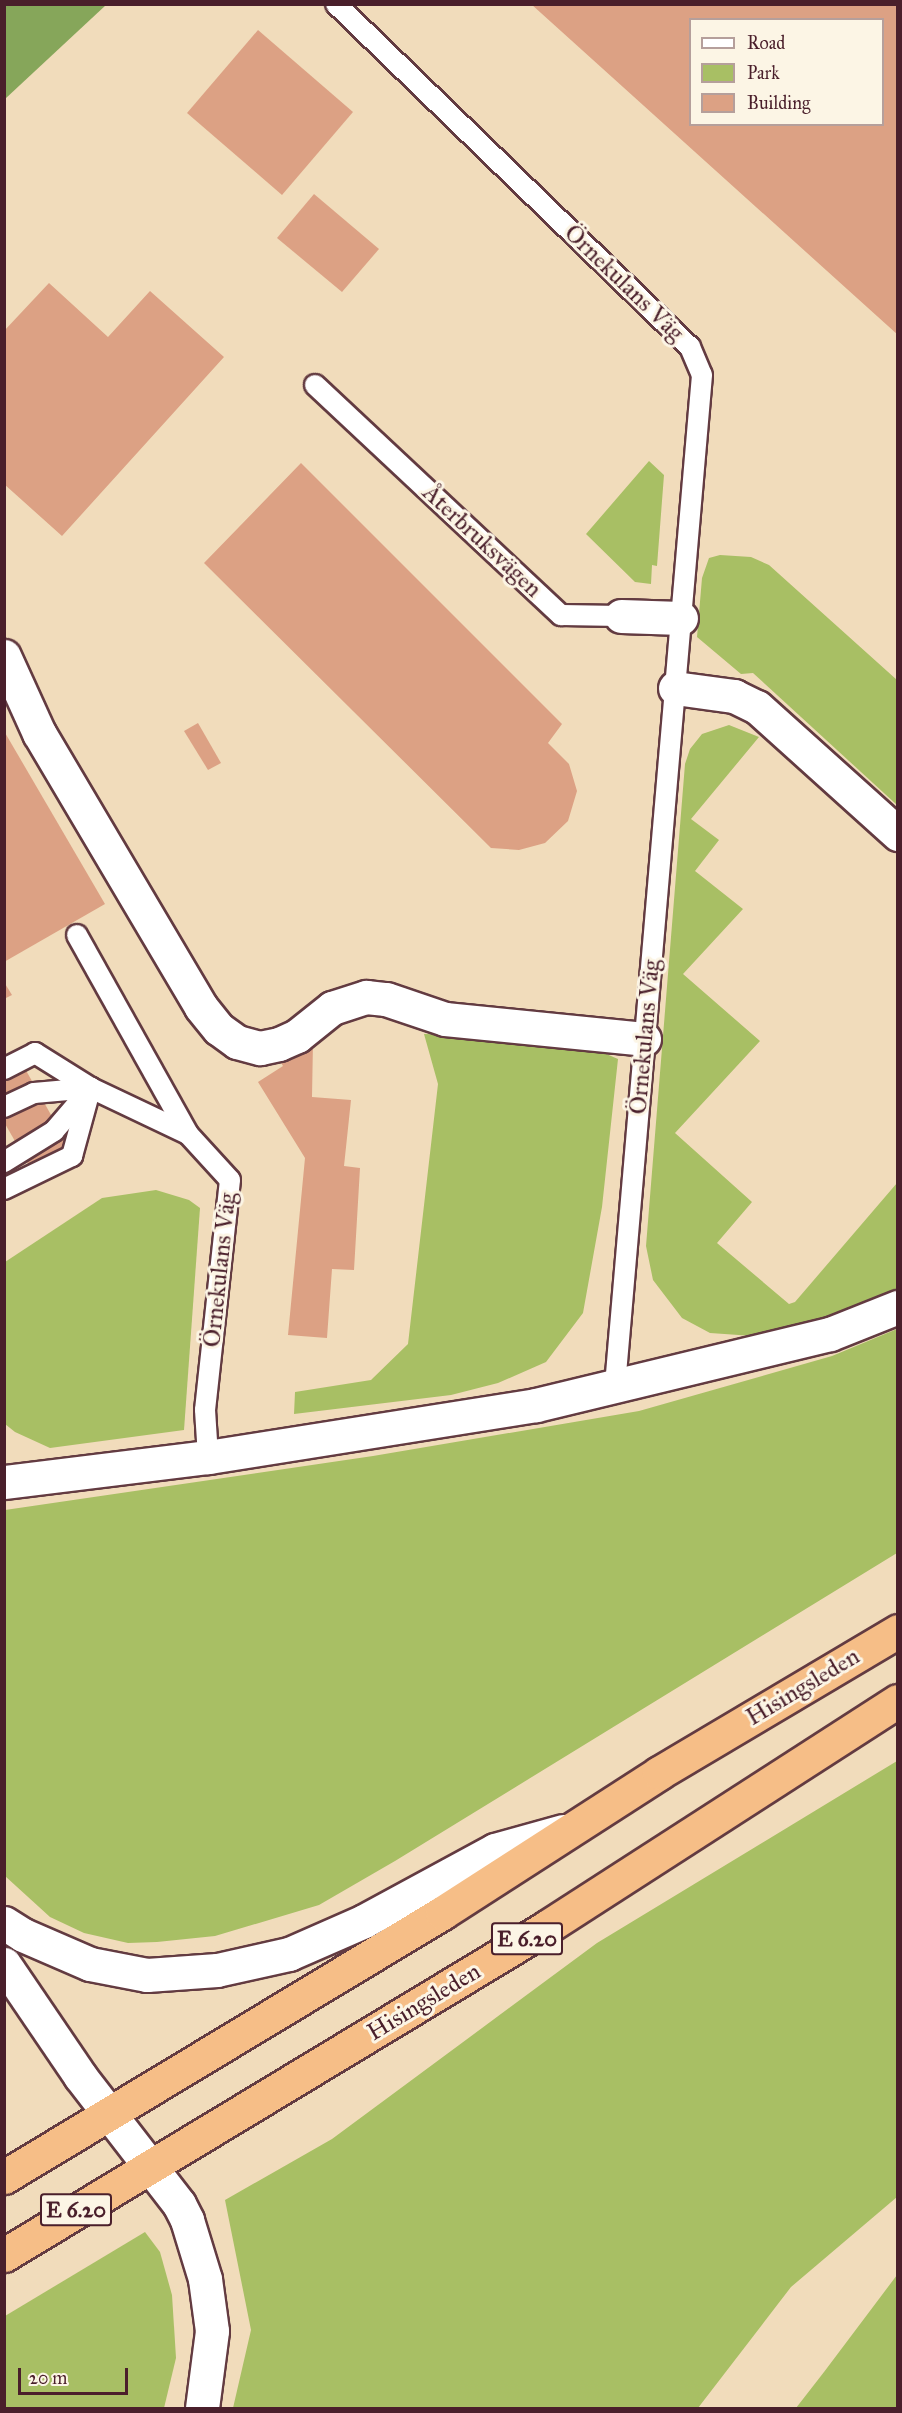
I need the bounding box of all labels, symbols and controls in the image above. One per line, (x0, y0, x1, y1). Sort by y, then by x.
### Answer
legend (689, 18, 884, 126)
text: Road (747, 32, 785, 54)
text: Park (747, 62, 780, 84)
text: Building (747, 92, 810, 114)
street label: Örnekulans Väg (558, 219, 690, 347)
street label: Återbruksvägen (416, 478, 548, 604)
street label: Örnekulans Väg (624, 958, 666, 1116)
street label: Örnekulans Väg (198, 1191, 242, 1349)
street label: Hisingsleden (741, 1642, 865, 1732)
road number: E 6.20 (490, 1920, 564, 1958)
street label: Hisingsleden (362, 1957, 486, 2047)
road number: E 6.20 (38, 2191, 113, 2229)
scale bar (21, 2356, 130, 2394)
text: 20 m (29, 2367, 67, 2389)

